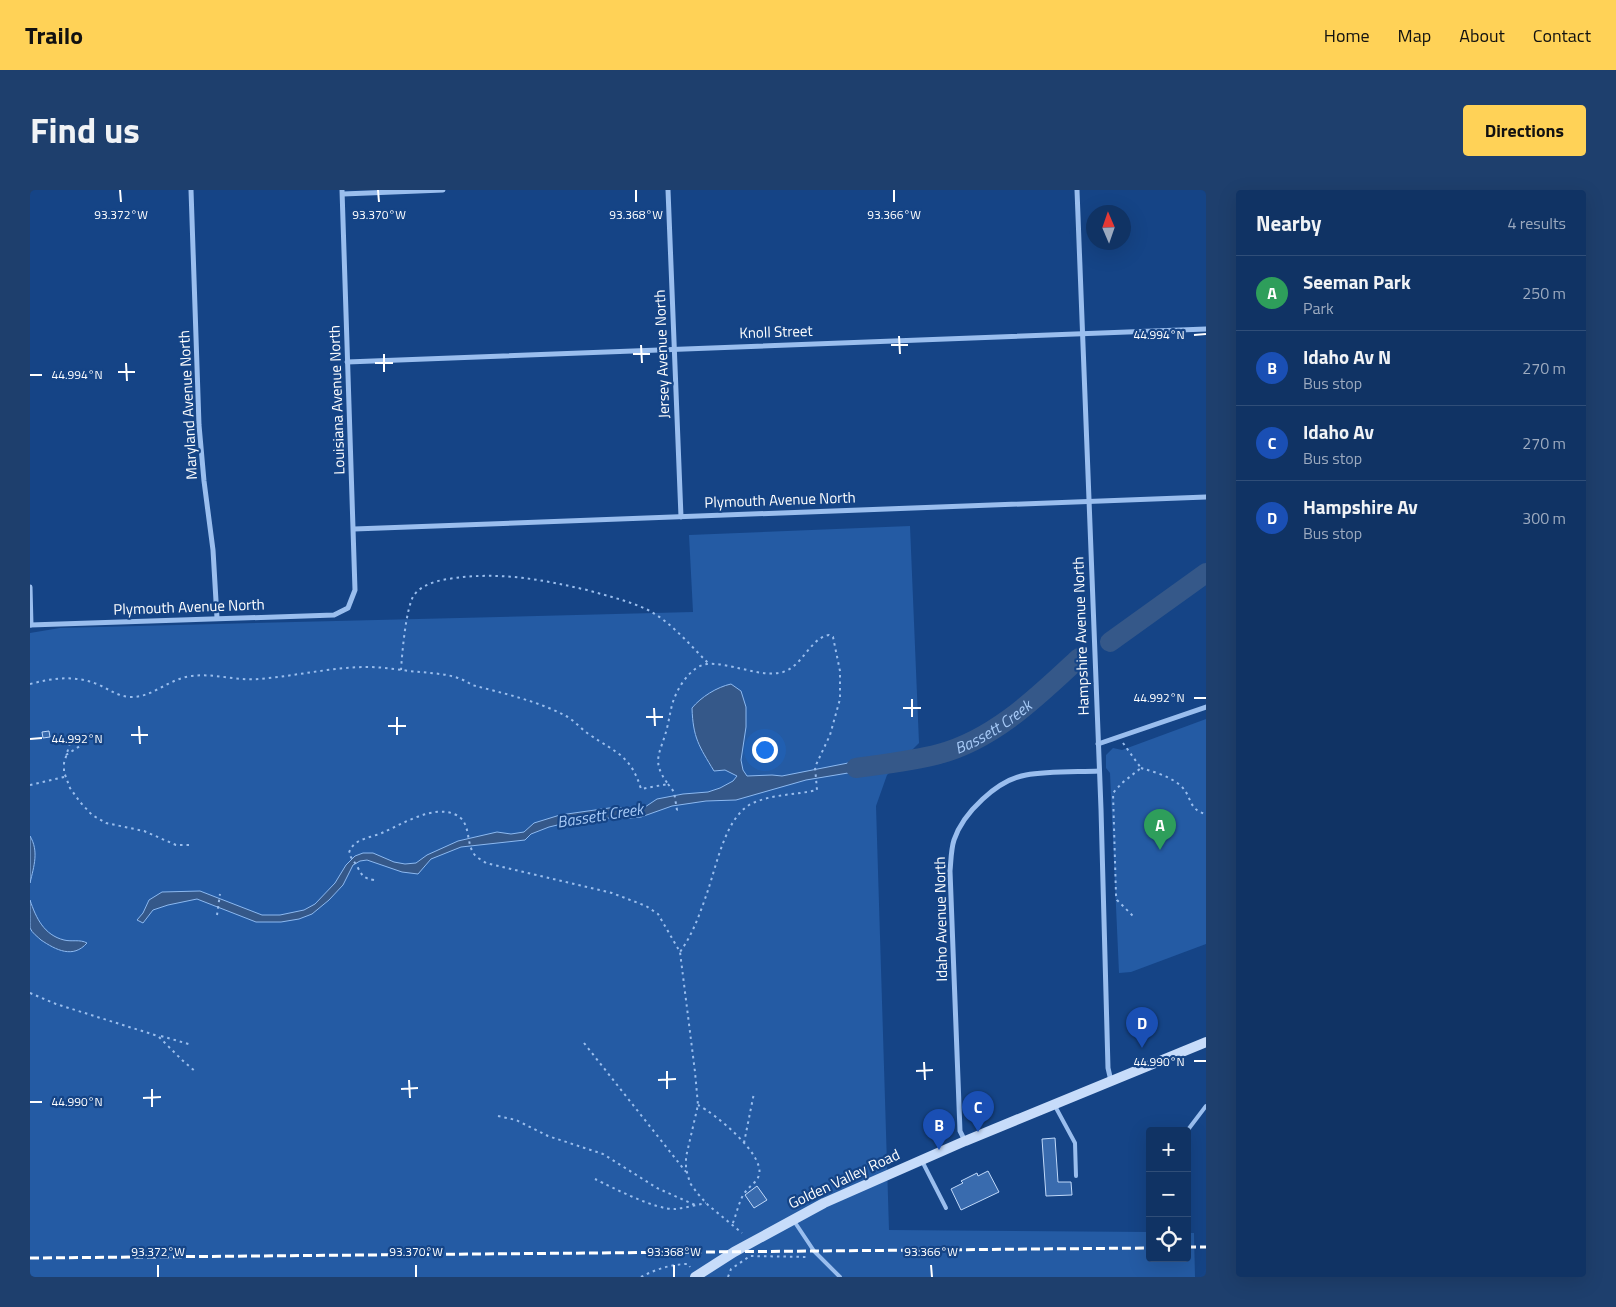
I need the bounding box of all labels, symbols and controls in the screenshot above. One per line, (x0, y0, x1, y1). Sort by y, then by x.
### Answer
text: Trailo (25, 17, 83, 53)
text: Home (1324, 22, 1370, 49)
text: Map (1398, 22, 1431, 49)
text: About (1459, 22, 1505, 49)
text: Contact (1533, 22, 1591, 49)
text: Find us (30, 103, 140, 157)
button: Directions (1463, 105, 1586, 156)
text: 93.372°W (94, 205, 148, 224)
text: 93.370°W (352, 205, 406, 224)
text: 93.368°W (609, 205, 663, 224)
text: 93.366°W (867, 205, 921, 224)
north arrow (1086, 205, 1131, 250)
text: Nearby (1256, 207, 1321, 239)
text: 4 results (1507, 211, 1566, 235)
text: Seeman Park (1303, 267, 1411, 296)
text: A (1267, 281, 1277, 305)
text: 250 m (1522, 281, 1566, 305)
street label: Jersey Avenue North (648, 289, 675, 419)
text: Park (1303, 296, 1334, 320)
street label: Knoll Street (739, 319, 814, 344)
street label: Louisiana Avenue North (322, 325, 351, 475)
text: 44.994°N (1133, 325, 1185, 344)
street label: Maryland Avenue North (172, 330, 203, 480)
text: Idaho Av N (1303, 342, 1391, 371)
text: B (1267, 356, 1277, 380)
text: 270 m (1522, 356, 1566, 380)
text: 44.994°N (51, 365, 103, 384)
text: Bus stop (1303, 371, 1362, 395)
text: Idaho Av (1303, 417, 1374, 446)
text: C (1268, 431, 1276, 455)
text: 270 m (1522, 431, 1566, 455)
text: Bus stop (1303, 446, 1362, 470)
street label: Plymouth Avenue North (704, 485, 856, 514)
text: Hampshire Av (1303, 492, 1418, 521)
text: D (1267, 506, 1277, 530)
text: 300 m (1522, 506, 1566, 530)
text: Bus stop (1303, 521, 1362, 545)
street label: Hampshire Avenue North (1066, 556, 1095, 716)
street label: Plymouth Avenue North (113, 592, 265, 621)
text: 44.992°N (1133, 688, 1185, 707)
water label: Bassett Creek (951, 693, 1038, 760)
text: 44.992°N (51, 729, 103, 748)
your location (752, 737, 778, 763)
water label: Bassett Creek (555, 796, 647, 834)
pin: A (1144, 809, 1176, 850)
street label: Idaho Avenue North (928, 856, 953, 982)
pin: D (1126, 1007, 1158, 1048)
text: 44.990°N (1133, 1052, 1185, 1071)
pin: C (962, 1091, 994, 1132)
text: 44.990°N (51, 1092, 103, 1111)
pin: B (923, 1109, 955, 1150)
map controls (1146, 1127, 1191, 1262)
button: + (1146, 1127, 1191, 1172)
street label: Golden Valley Road (784, 1143, 903, 1214)
button: − (1146, 1172, 1191, 1217)
button: locate (1146, 1217, 1191, 1262)
text: 93.372°W (131, 1242, 185, 1261)
text: 93.370°W (389, 1242, 443, 1261)
text: 93.368°W (647, 1242, 701, 1261)
text: 93.366°W (904, 1242, 958, 1261)

